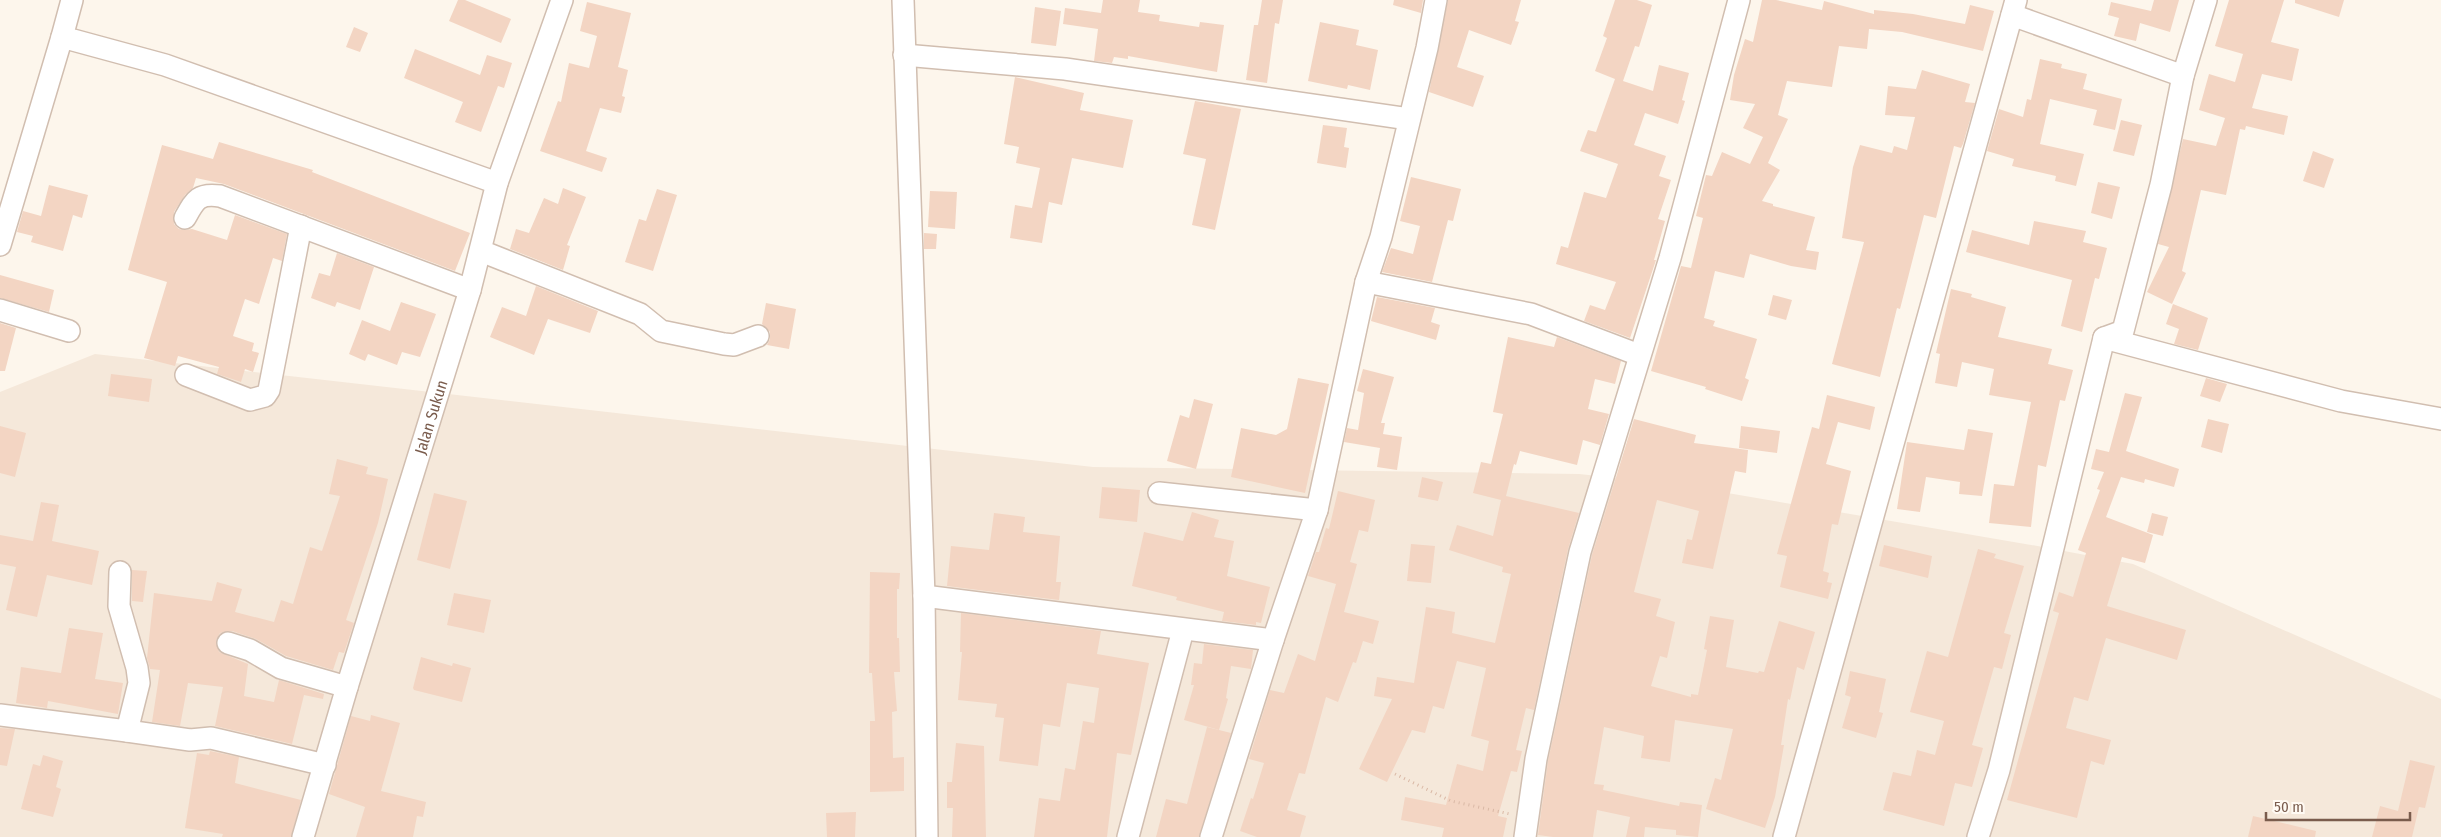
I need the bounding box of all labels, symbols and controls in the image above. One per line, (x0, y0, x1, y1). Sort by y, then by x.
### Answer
street label: Jalan Sukun (411, 378, 452, 457)
scale bar (2266, 790, 2410, 822)
text: 50 m (2274, 798, 2304, 816)

